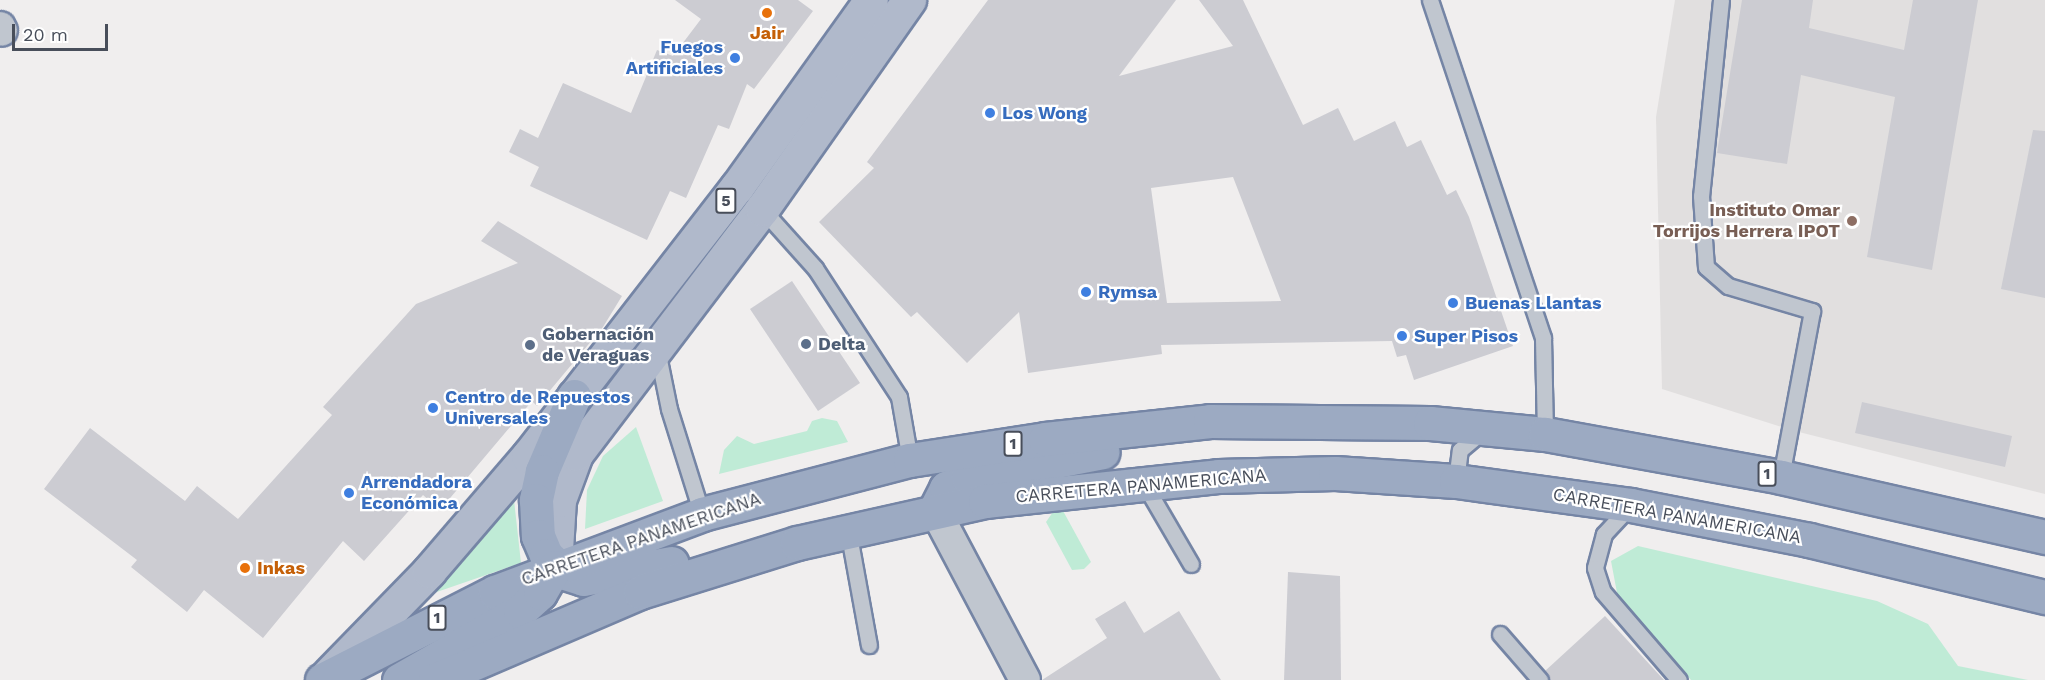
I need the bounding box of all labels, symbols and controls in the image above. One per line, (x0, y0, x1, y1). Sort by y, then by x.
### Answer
marker: Jair (760, 6, 774, 20)
scale bar (15, 12, 111, 50)
place label: Jair (750, 22, 784, 44)
text: 20 m (23, 24, 68, 45)
place label: Fuegos Artificiales (626, 37, 723, 80)
marker: Fuegos Artificiales (728, 51, 742, 65)
place label: Los Wong (1002, 102, 1087, 124)
marker: Los Wong (983, 106, 997, 120)
road number: 5 (714, 188, 738, 214)
place label: Instituto Omar Torrijos Herrera IPOT (1653, 200, 1840, 242)
marker: Instituto Omar Torrijos Herrera IPOT (1845, 214, 1859, 228)
place label: Rymsa (1098, 281, 1157, 303)
marker: Rymsa (1079, 285, 1093, 299)
place label: Buenas Llantas (1465, 292, 1602, 314)
marker: Buenas Llantas (1446, 296, 1460, 310)
place label: Gobernación de Veraguas (542, 324, 654, 366)
place label: Super Pisos (1414, 325, 1518, 347)
marker: Super Pisos (1395, 329, 1409, 343)
place label: Delta (818, 333, 865, 355)
marker: Delta (799, 337, 813, 351)
marker: Gobernación de Veraguas (523, 338, 537, 352)
place label: Centro de Repuestos Universales (445, 387, 630, 430)
marker: Centro de Repuestos Universales (426, 401, 440, 415)
road number: 1 (1002, 431, 1024, 457)
road number: 1 (1756, 461, 1778, 487)
street label: CARRETERA PANAMERICANA (1014, 464, 1268, 508)
place label: Arrendadora Económica (361, 472, 472, 514)
street label: CARRETERA PANAMERICANA (1551, 483, 1803, 549)
marker: Arrendadora Económica (342, 486, 356, 500)
street label: CARRETERA PANAMERICANA (518, 488, 764, 590)
place label: Inkas (257, 557, 305, 579)
marker: Inkas (238, 561, 252, 575)
road number: 1 (426, 605, 448, 631)

